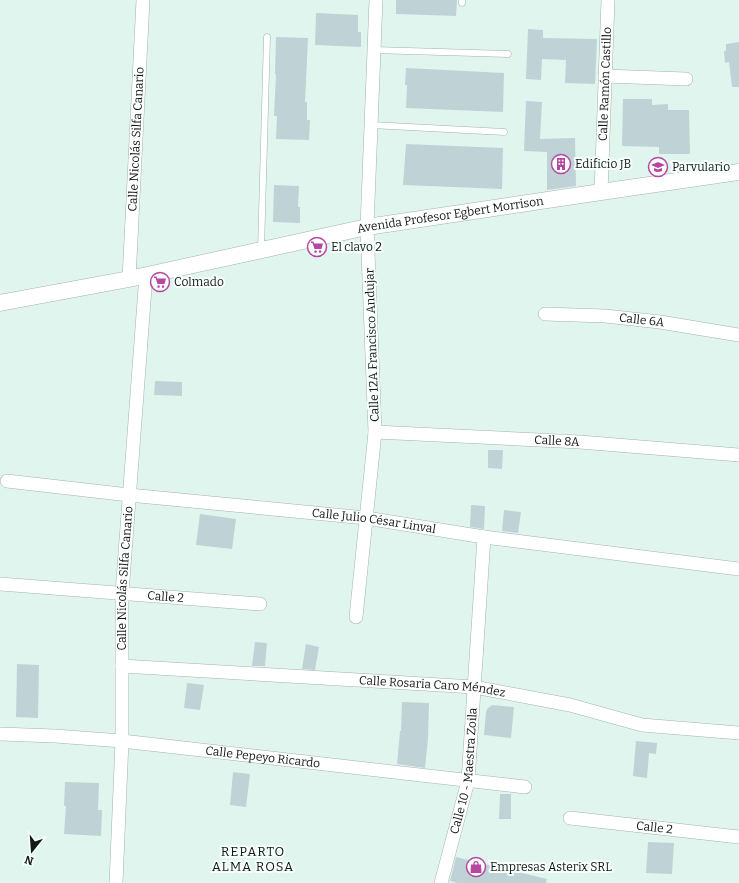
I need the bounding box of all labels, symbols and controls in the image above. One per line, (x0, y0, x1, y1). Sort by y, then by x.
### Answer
street label: Calle Ramón Castillo (596, 27, 614, 141)
street label: Calle Nicolás Silfa Canario (125, 66, 147, 212)
building icon: Edificio JB (550, 153, 572, 175)
school or university icon: Parvulario (647, 156, 669, 178)
place label: Edificio JB (575, 157, 631, 171)
place label: Parvulario (672, 160, 730, 174)
street label: Avenida Profesor Egbert Morrison (356, 194, 545, 236)
supermarket icon: El clavo 2 (306, 236, 328, 258)
place label: El clavo 2 (331, 240, 382, 254)
street label: Calle 12A Francisco Andujar (362, 267, 382, 422)
supermarket icon: Colmado (149, 271, 171, 293)
place label: Colmado (174, 275, 224, 289)
street label: Calle 6A (618, 311, 666, 330)
street label: Calle 8A (534, 433, 580, 449)
street label: Calle Nicolás Silfa Canario (115, 505, 136, 651)
street label: Calle Julio César Linval (311, 506, 437, 536)
street label: Calle 2 (147, 588, 184, 605)
street label: Calle Rosaria Caro Méndez (359, 673, 507, 700)
street label: Calle 10 - Maestra Zoila (447, 707, 480, 836)
street label: Calle Pepeyo Ricardo (205, 744, 321, 771)
street label: Calle 2 (636, 818, 673, 836)
north arrow (12, 831, 52, 871)
district label: REPARTO ALMA ROSA (212, 844, 294, 874)
text: N (23, 852, 35, 868)
shop icon: Empresas Asterix SRL (465, 856, 487, 878)
place label: Empresas Asterix SRL (490, 860, 612, 874)

